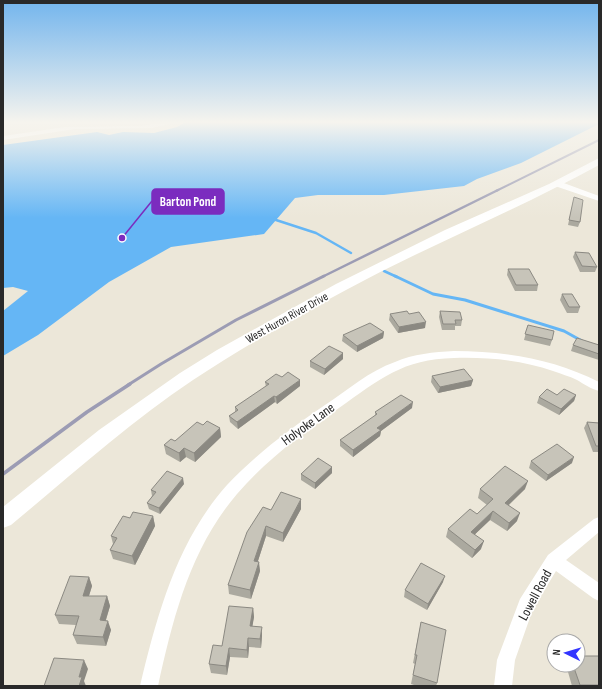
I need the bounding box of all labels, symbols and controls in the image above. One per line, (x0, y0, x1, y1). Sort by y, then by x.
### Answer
callout: Barton Pond (152, 189, 224, 214)
text: Barton Pond (160, 194, 217, 210)
street label: West Huron River Drive (243, 289, 331, 347)
street label: Holyoke Lane (278, 399, 338, 449)
street label: Lowell Road (515, 567, 555, 623)
north arrow (546, 633, 586, 673)
text: N (550, 649, 563, 656)

